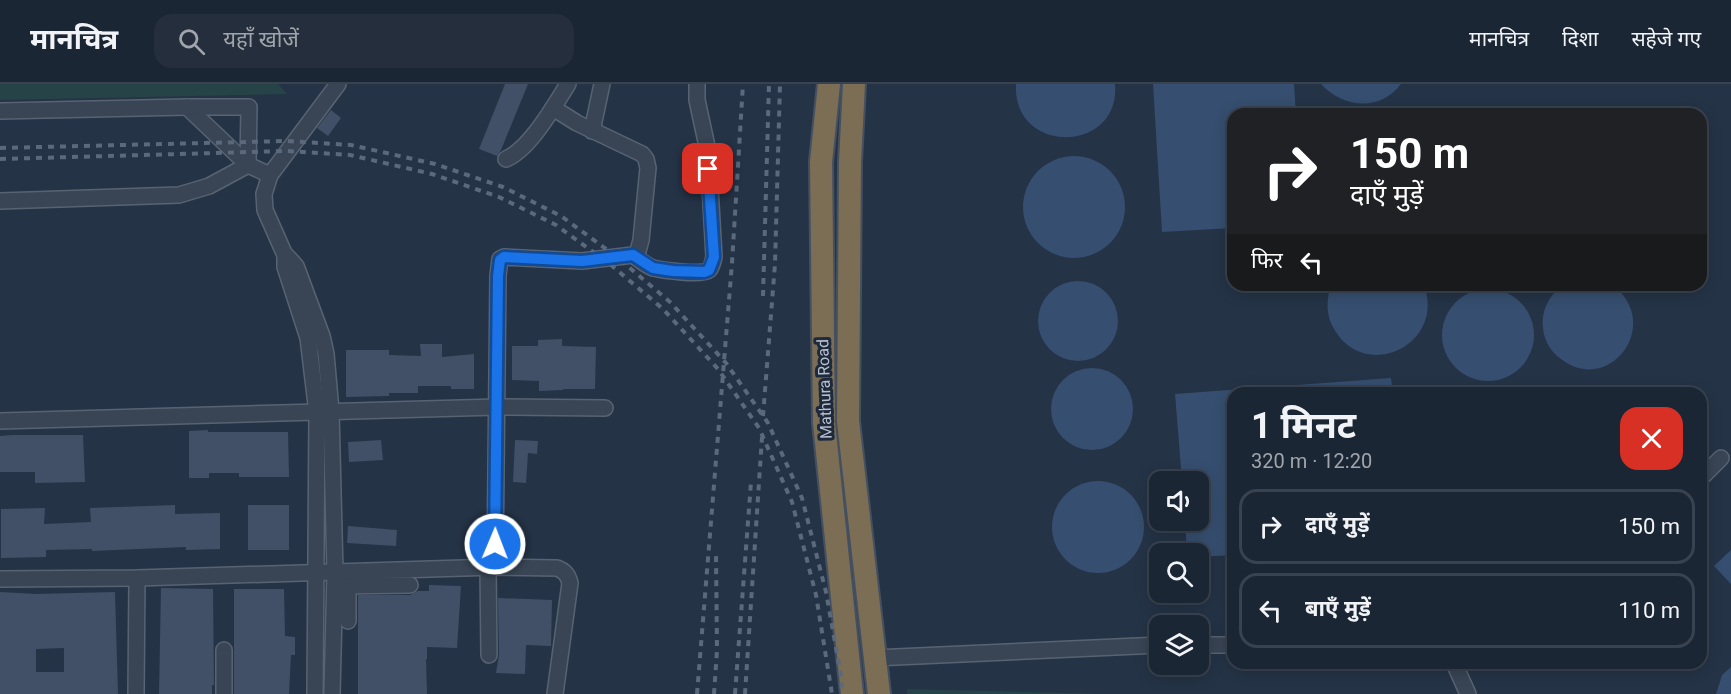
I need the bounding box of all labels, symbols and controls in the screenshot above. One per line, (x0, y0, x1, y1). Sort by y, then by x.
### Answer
search box (154, 14, 574, 68)
text: मानचित्र (30, 23, 118, 56)
icon: search (175, 25, 208, 58)
text: यहाँ खोजें (223, 27, 299, 52)
text: मानचित्र (1469, 27, 1529, 51)
text: दिशा (1562, 27, 1598, 51)
text: सहेजे गए (1631, 27, 1701, 51)
text: 150 m (1350, 129, 1469, 178)
icon: right (1251, 132, 1329, 210)
pin (682, 143, 733, 194)
icon: arrive (691, 152, 724, 185)
text: दाएँ मुड़ें (1350, 179, 1424, 211)
icon: left (1295, 246, 1328, 279)
text: फिर (1251, 248, 1283, 273)
street label: Mathura Road (813, 339, 836, 439)
text: 1 मिनट (1251, 405, 1356, 447)
button: close (1620, 407, 1683, 470)
text: 320 m · 12:20 (1251, 449, 1372, 473)
map controls (1149, 471, 1209, 675)
button: sound (1149, 471, 1209, 531)
icon: right (1254, 510, 1287, 543)
position arrow (463, 512, 527, 576)
text: दाएँ मुड़ें (1305, 512, 1370, 537)
text: 150 m (1618, 514, 1680, 539)
button: search (1149, 543, 1209, 603)
icon: left (1254, 594, 1287, 627)
text: बाएँ मुड़ें (1305, 596, 1371, 621)
text: 110 m (1618, 598, 1680, 623)
button: layers (1149, 615, 1209, 675)

